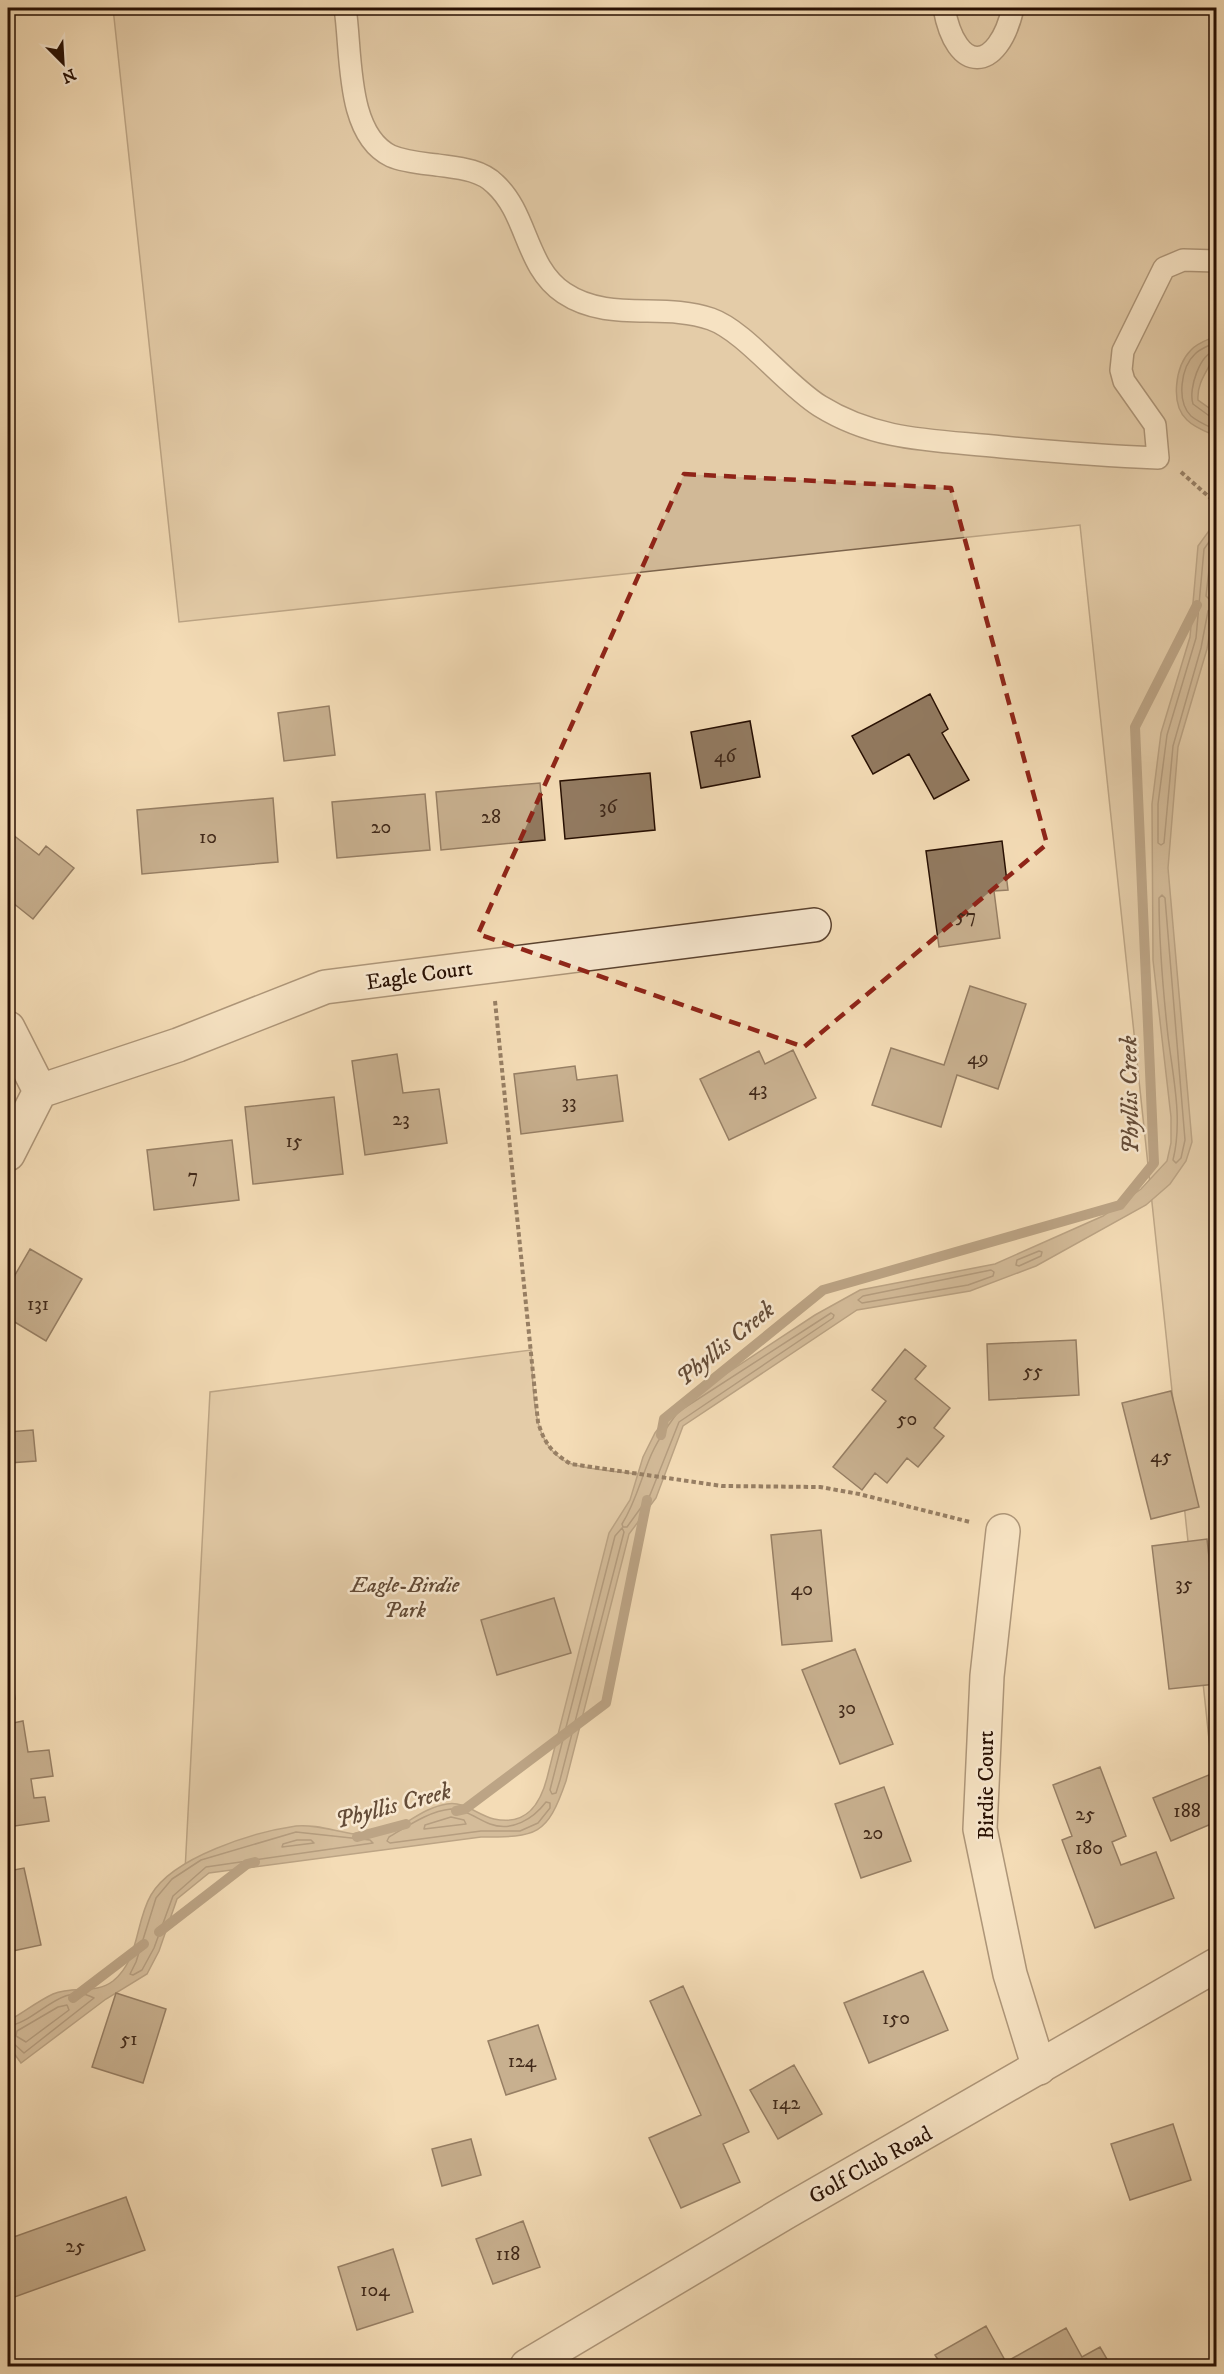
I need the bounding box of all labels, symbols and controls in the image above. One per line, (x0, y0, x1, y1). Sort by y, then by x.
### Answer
north arrow (33, 33, 93, 93)
text: N (59, 64, 79, 88)
house number: 46 (714, 744, 737, 769)
house number: 36 (599, 795, 618, 820)
house number: 28 (481, 805, 501, 830)
house number: 20 (371, 815, 391, 840)
house number: 10 (199, 825, 217, 850)
house number: 57 (956, 904, 976, 929)
street label: Eagle Court (364, 955, 474, 996)
water label: Phyllis Creek (1114, 1035, 1146, 1155)
house number: 49 (967, 1046, 989, 1071)
house number: 43 (749, 1077, 767, 1102)
house number: 33 (562, 1090, 576, 1115)
house number: 23 (392, 1107, 410, 1132)
house number: 15 (285, 1129, 303, 1154)
house number: 7 (188, 1164, 198, 1189)
house number: 131 (27, 1292, 49, 1317)
water label: Phyllis Creek (670, 1295, 781, 1393)
house number: 55 (1023, 1359, 1043, 1384)
house number: 50 (897, 1407, 917, 1432)
house number: 45 (1150, 1444, 1172, 1469)
park label: Eagle-Birdie Park (349, 1572, 460, 1624)
house number: 35 (1175, 1572, 1193, 1597)
house number: 40 (791, 1577, 813, 1602)
house number: 30 (838, 1696, 856, 1721)
street label: Birdie Court (973, 1730, 1000, 1840)
water label: Phyllis Creek (332, 1776, 454, 1836)
house number: 188 (1173, 1799, 1201, 1824)
house number: 25 (1075, 1802, 1095, 1827)
house number: 20 (863, 1821, 883, 1846)
house number: 180 (1075, 1836, 1103, 1861)
house number: 150 (882, 2006, 910, 2031)
house number: 51 (120, 2027, 138, 2052)
house number: 124 (508, 2049, 537, 2074)
house number: 142 (772, 2091, 801, 2116)
street label: Golf Club Road (804, 2120, 937, 2210)
house number: 25 (65, 2234, 85, 2259)
house number: 118 (496, 2242, 520, 2267)
house number: 104 (360, 2278, 390, 2303)

